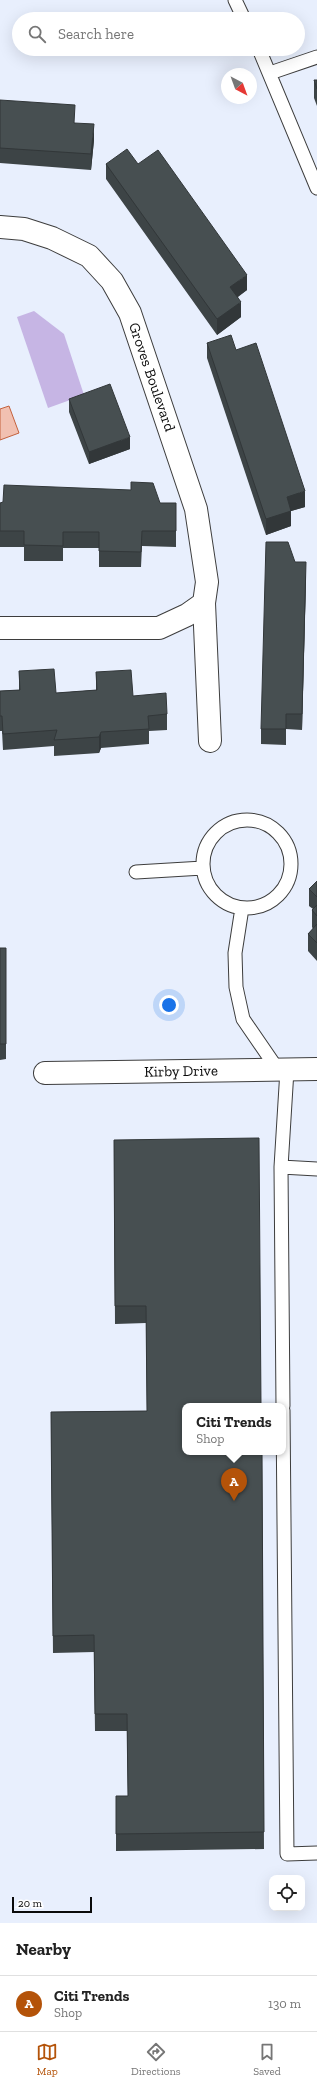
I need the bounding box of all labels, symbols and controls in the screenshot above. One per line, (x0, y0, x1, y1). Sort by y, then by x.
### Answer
search box (12, 12, 305, 56)
icon: search (26, 23, 48, 45)
text: Search here (58, 25, 134, 43)
north arrow (221, 68, 257, 104)
street label: Groves Boulevard (125, 320, 179, 434)
your location (159, 995, 179, 1015)
street label: Kirby Drive (144, 1061, 218, 1081)
popup (182, 1403, 286, 1455)
text: Citi Trends (196, 1413, 272, 1431)
text: Shop (196, 1431, 224, 1446)
pin: A (221, 1468, 247, 1501)
map controls (269, 1875, 305, 1911)
button: locate (269, 1875, 305, 1911)
scale bar (12, 1895, 92, 1914)
text: 20 m (18, 1897, 42, 1910)
text: Nearby (16, 1939, 71, 1959)
text: Citi Trends (54, 1987, 129, 2005)
text: A (25, 1996, 33, 2011)
text: 130 m (268, 1996, 301, 2011)
text: Shop (54, 2005, 82, 2020)
tab: Map (36, 2041, 58, 2078)
tab: Directions (131, 2041, 181, 2078)
tab: Saved (253, 2041, 281, 2078)

